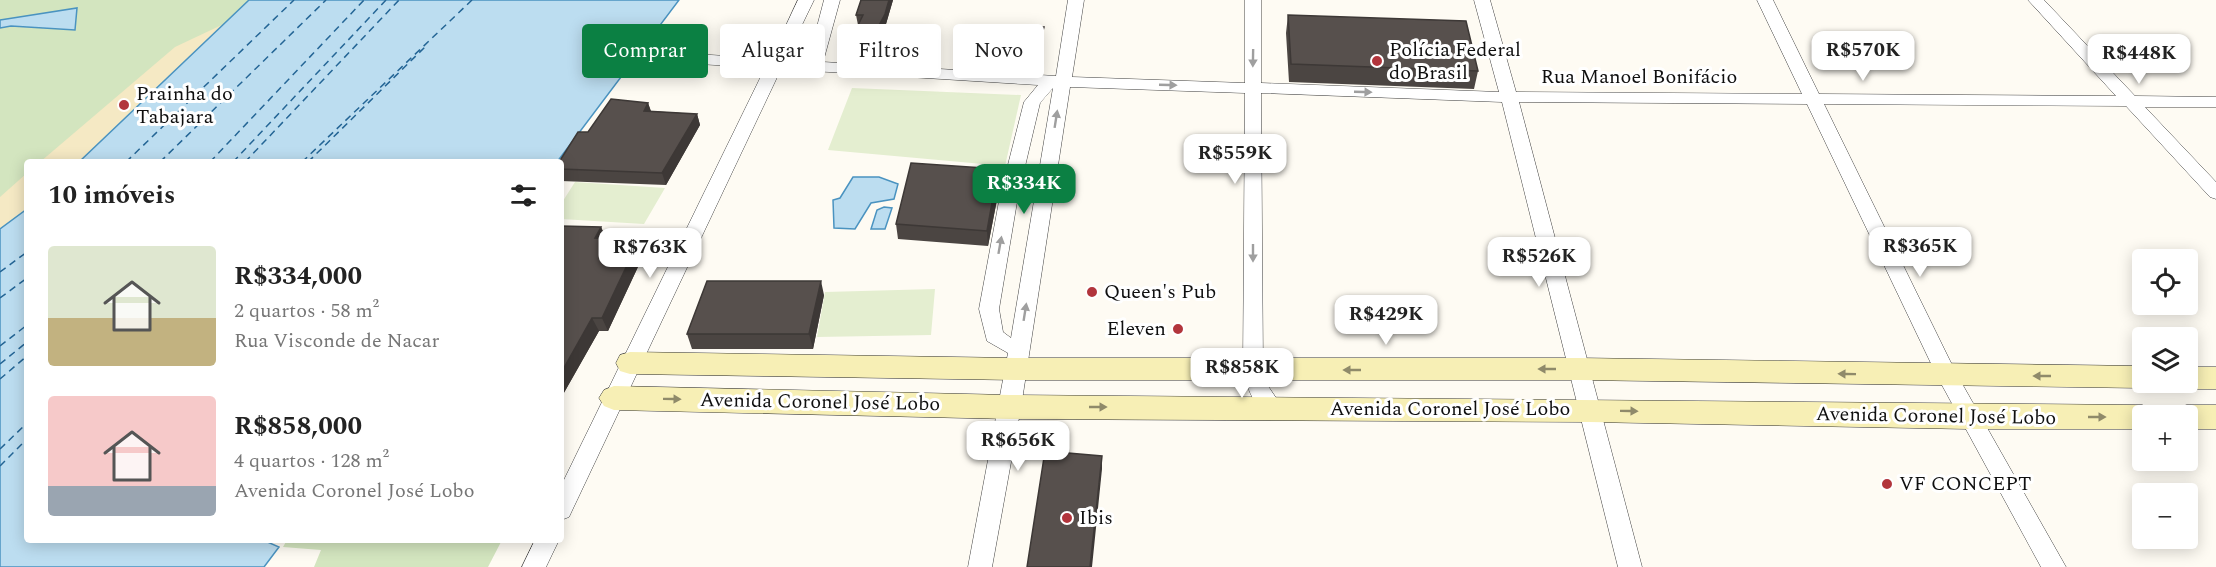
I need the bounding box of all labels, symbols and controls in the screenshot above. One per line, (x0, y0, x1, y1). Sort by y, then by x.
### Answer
chip: Comprar (582, 24, 708, 78)
chip: Alugar (720, 24, 825, 78)
chip: Filtros (837, 24, 941, 78)
chip: Novo (953, 24, 1044, 78)
pin: R$570K (1814, 31, 1912, 82)
pin: R$448K (2090, 34, 2188, 85)
place label: Polícia Federal do Brasil (1389, 35, 1521, 88)
text: R$570K (1826, 35, 1900, 65)
text: R$448K (2102, 38, 2176, 68)
one-way arrow (1248, 49, 1258, 68)
marker: Polícia Federal do Brasil (1370, 54, 1384, 68)
street label: Rua Manoel Bonifácio (1541, 62, 1737, 92)
place label: Prainha do Tabajara (136, 79, 233, 132)
one-way arrow (1159, 80, 1178, 89)
one-way arrow (1354, 87, 1373, 96)
marker: Prainha do Tabajara (117, 98, 131, 112)
one-way arrow (1051, 109, 1060, 128)
pin: R$559K (1186, 134, 1284, 185)
text: R$559K (1198, 138, 1272, 168)
pin: R$334K (975, 164, 1073, 215)
text: R$334K (987, 168, 1061, 198)
text: 10 imóveis (48, 175, 175, 215)
icon: filters (507, 179, 540, 212)
pin: R$365K (1871, 227, 1969, 278)
pin: R$763K (601, 228, 699, 279)
text: R$365K (1883, 231, 1957, 261)
text: R$763K (613, 232, 687, 262)
one-way arrow (996, 235, 1005, 254)
pin: R$526K (1490, 237, 1588, 288)
text: R$526K (1502, 241, 1576, 271)
one-way arrow (1248, 244, 1258, 263)
map controls (2132, 249, 2198, 549)
button: locate (2132, 249, 2198, 315)
text: R$334,000 (234, 256, 362, 296)
icon: home (96, 270, 168, 342)
place label: Queen's Pub (1104, 277, 1216, 307)
marker: Queen's Pub (1085, 285, 1099, 299)
pin: R$429K (1337, 295, 1435, 346)
text: 2 quartos · 58 m² (234, 296, 379, 326)
text: R$429K (1349, 299, 1423, 329)
one-way arrow (1020, 302, 1029, 321)
place label: Eleven (1106, 314, 1166, 344)
marker: Eleven (1171, 322, 1185, 336)
text: Rua Visconde de Nacar (234, 326, 440, 356)
button: layers (2132, 327, 2198, 393)
pin: R$858K (1193, 348, 1291, 399)
text: R$858K (1205, 352, 1279, 382)
one-way arrow (1537, 364, 1556, 374)
one-way arrow (1342, 365, 1361, 375)
one-way arrow (1837, 369, 1856, 379)
one-way arrow (2032, 372, 2051, 381)
street label: Avenida Coronel José Lobo (700, 385, 940, 419)
one-way arrow (663, 394, 682, 404)
street label: Avenida Coronel José Lobo (1330, 394, 1570, 424)
street label: Avenida Coronel José Lobo (1816, 399, 2056, 433)
one-way arrow (1089, 402, 1108, 412)
button: + (2132, 405, 2198, 471)
text: R$858,000 (234, 406, 362, 446)
one-way arrow (1620, 406, 1639, 415)
one-way arrow (2088, 412, 2107, 422)
icon: home (96, 420, 168, 492)
pin: R$656K (969, 421, 1067, 472)
text: R$656K (981, 425, 1055, 455)
text: 4 quartos · 128 m² (234, 446, 389, 476)
place label: VF CONCEPT (1899, 469, 2032, 499)
text: Avenida Coronel José Lobo (234, 476, 474, 506)
marker: VF CONCEPT (1880, 477, 1894, 491)
button: − (2132, 483, 2198, 549)
place label: Ibis (1079, 503, 1113, 533)
marker: Ibis (1060, 511, 1074, 525)

